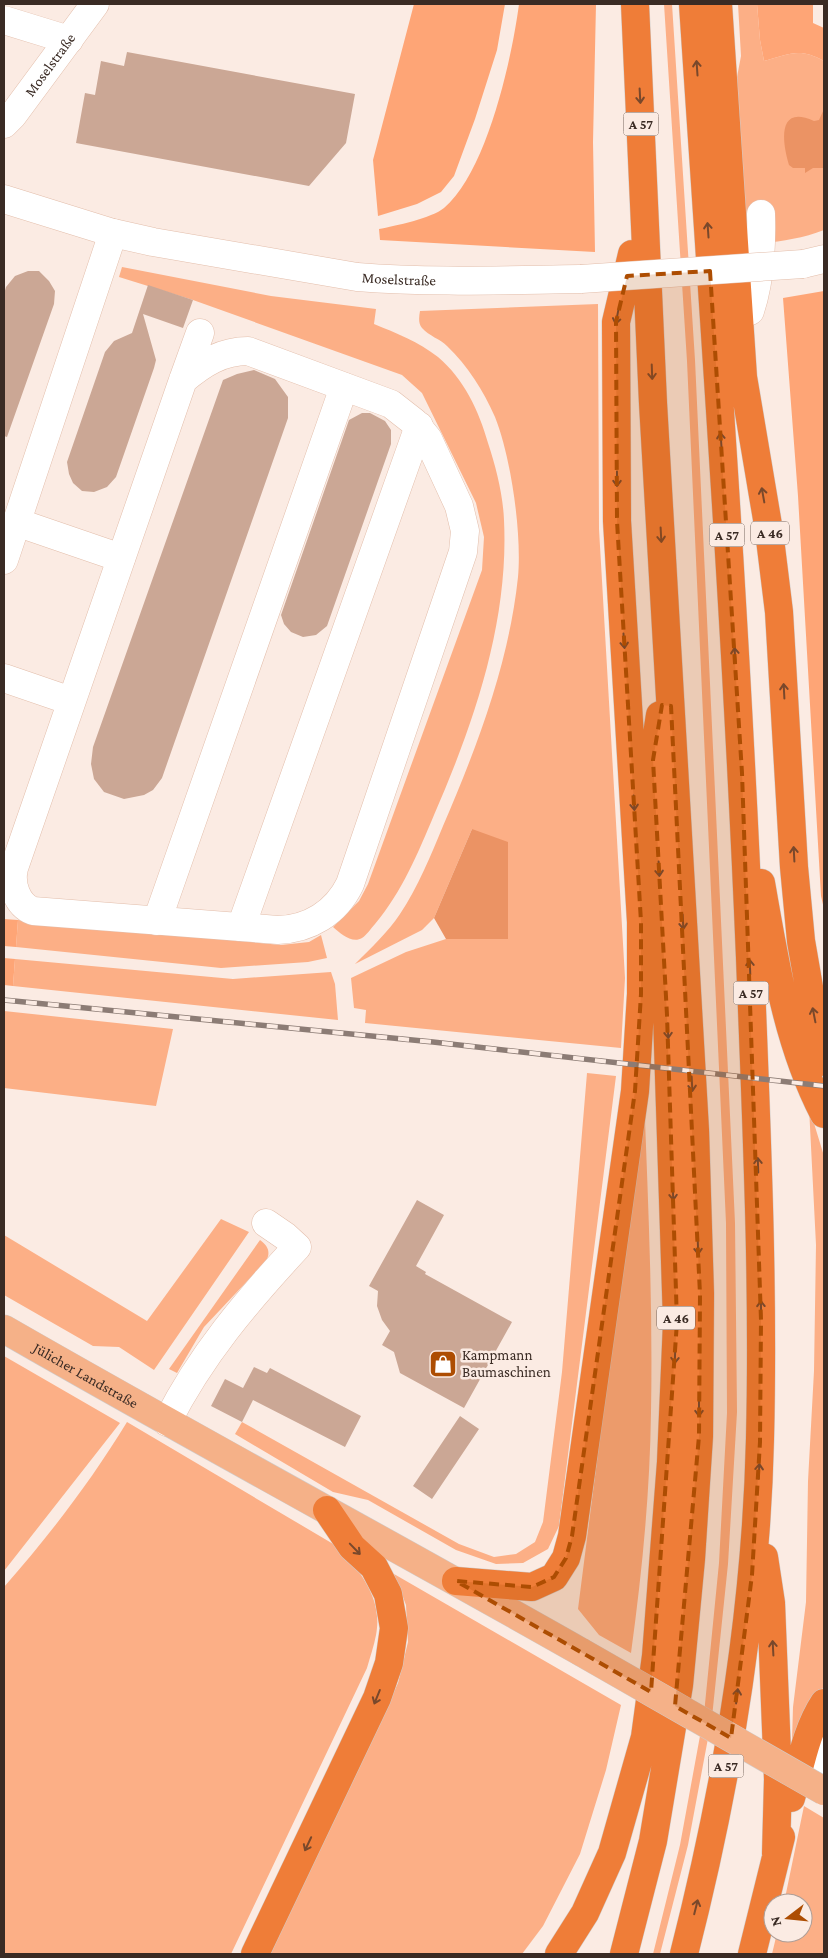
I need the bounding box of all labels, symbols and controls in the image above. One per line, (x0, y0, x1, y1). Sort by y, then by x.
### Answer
street label: Moselstraße (22, 30, 79, 99)
one-way arrow (692, 60, 702, 76)
one-way arrow (635, 87, 644, 103)
road number: A 57 (624, 112, 658, 136)
one-way arrow (703, 222, 712, 238)
street label: Moselstraße (361, 269, 436, 288)
one-way arrow (612, 308, 622, 324)
one-way arrow (648, 364, 657, 380)
one-way arrow (717, 432, 726, 448)
one-way arrow (612, 470, 622, 487)
one-way arrow (758, 487, 768, 503)
road number: A 46 (751, 522, 789, 544)
road number: A 57 (710, 524, 744, 546)
one-way arrow (657, 526, 666, 542)
one-way arrow (620, 633, 629, 649)
one-way arrow (730, 647, 739, 663)
one-way arrow (780, 684, 789, 700)
one-way arrow (630, 795, 639, 811)
one-way arrow (789, 846, 798, 862)
one-way arrow (655, 860, 664, 876)
one-way arrow (679, 914, 688, 930)
one-way arrow (745, 959, 755, 976)
road number: A 57 (734, 981, 768, 1004)
one-way arrow (808, 1007, 818, 1023)
one-way arrow (663, 1022, 673, 1039)
one-way arrow (688, 1076, 697, 1092)
one-way arrow (753, 1157, 762, 1173)
one-way arrow (668, 1185, 677, 1201)
one-way arrow (694, 1239, 703, 1255)
one-way arrow (756, 1300, 766, 1316)
road number: A 46 (657, 1306, 695, 1330)
street label: Jülicher Landstraße (28, 1339, 141, 1412)
place label: Kampmann Baumaschinen (462, 1347, 551, 1380)
one-way arrow (671, 1347, 680, 1363)
shop icon: Kampmann Baumaschinen (428, 1349, 458, 1379)
one-way arrow (694, 1400, 704, 1417)
one-way arrow (754, 1463, 763, 1479)
one-way arrow (349, 1543, 361, 1555)
one-way arrow (768, 1641, 777, 1657)
one-way arrow (732, 1688, 742, 1704)
one-way arrow (371, 1689, 381, 1704)
road number: A 57 (708, 1754, 744, 1778)
one-way arrow (302, 1836, 312, 1851)
north arrow (763, 1893, 813, 1943)
one-way arrow (692, 1900, 701, 1916)
text: N (766, 1914, 785, 1928)

